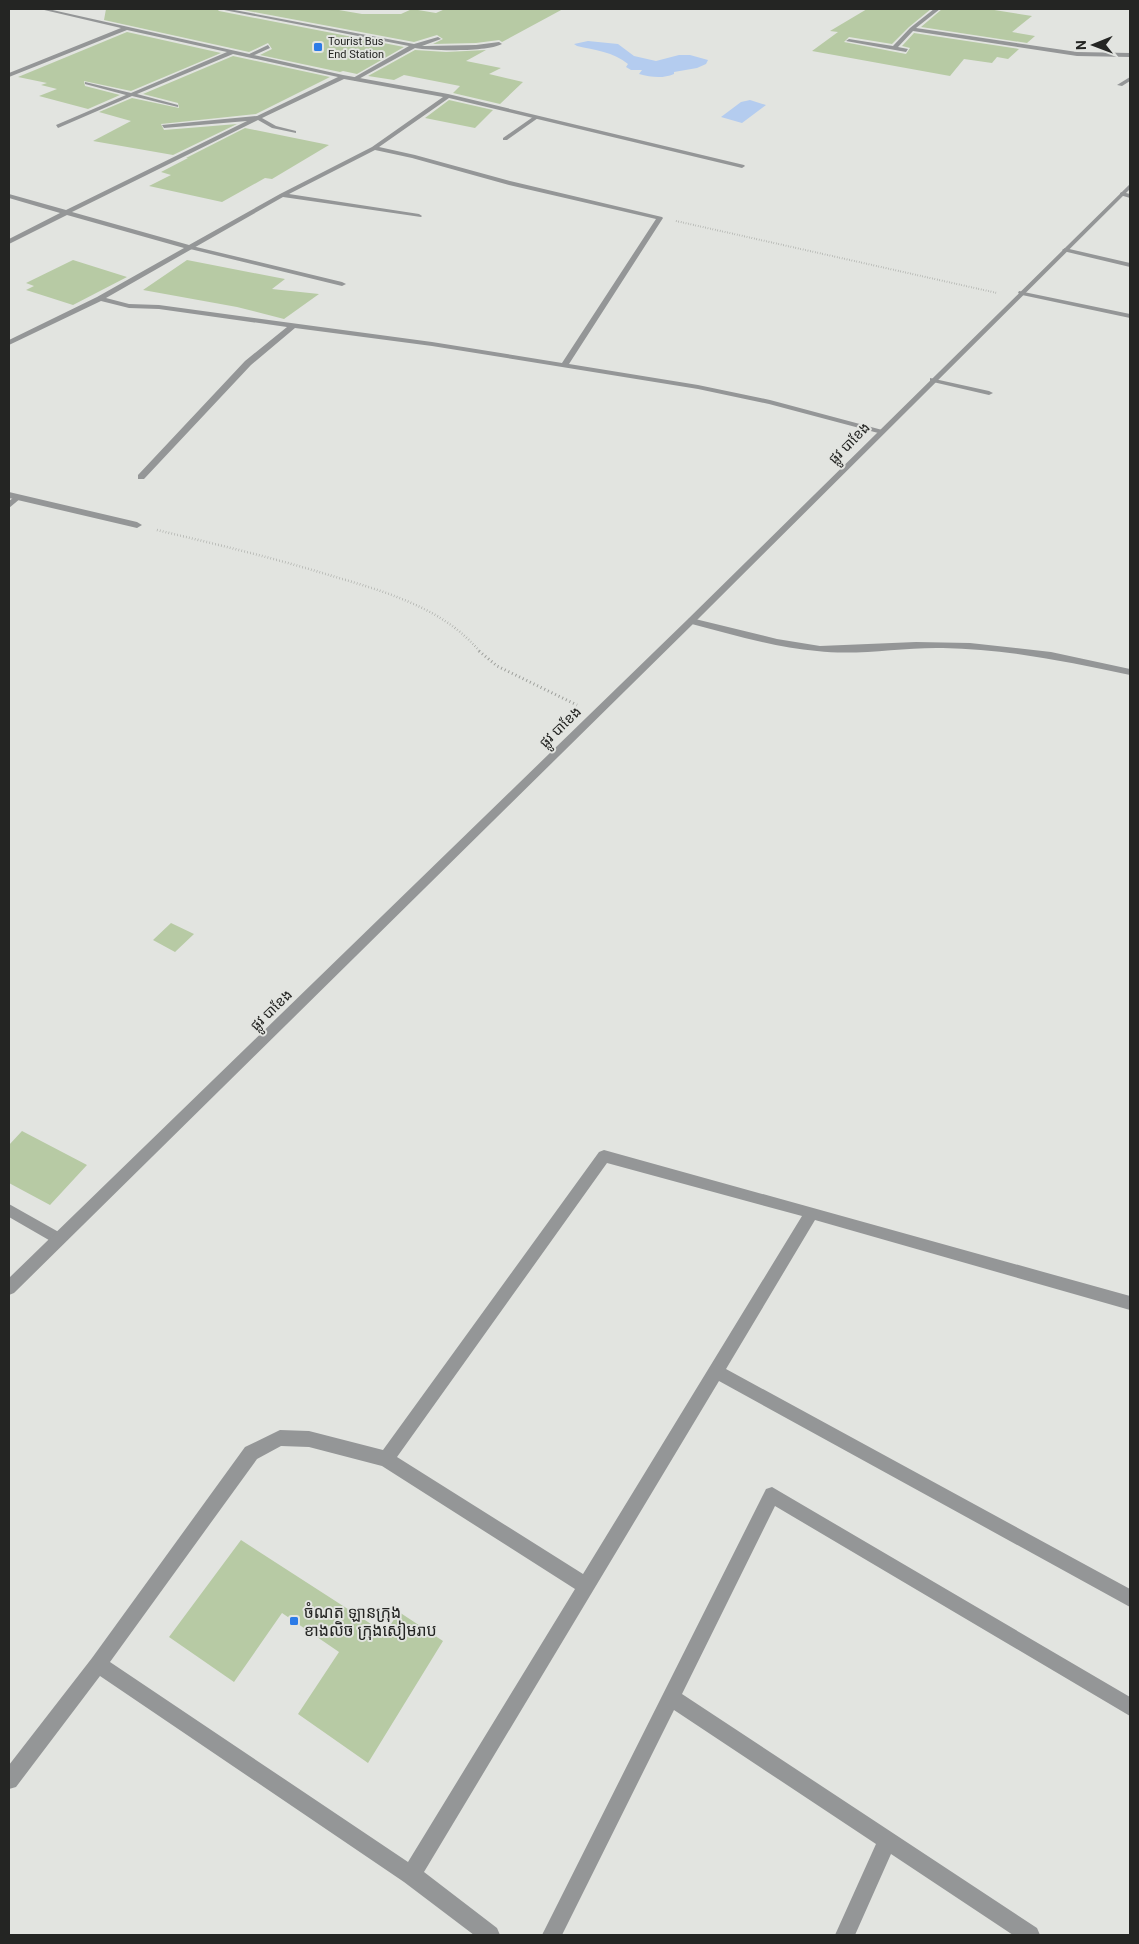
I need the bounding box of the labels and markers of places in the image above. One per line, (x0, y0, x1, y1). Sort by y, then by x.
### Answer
place label: Tourist Bus End Station (328, 35, 384, 61)
marker: Tourist Bus End Station (312, 41, 324, 53)
place label: ចំណត ឡានក្រុង ខាងលិច ក្រុងសៀមរាប (304, 1602, 437, 1640)
marker: ចំណត ឡានក្រុង ខាងលិច ក្រុងសៀមរាប (288, 1615, 300, 1627)

